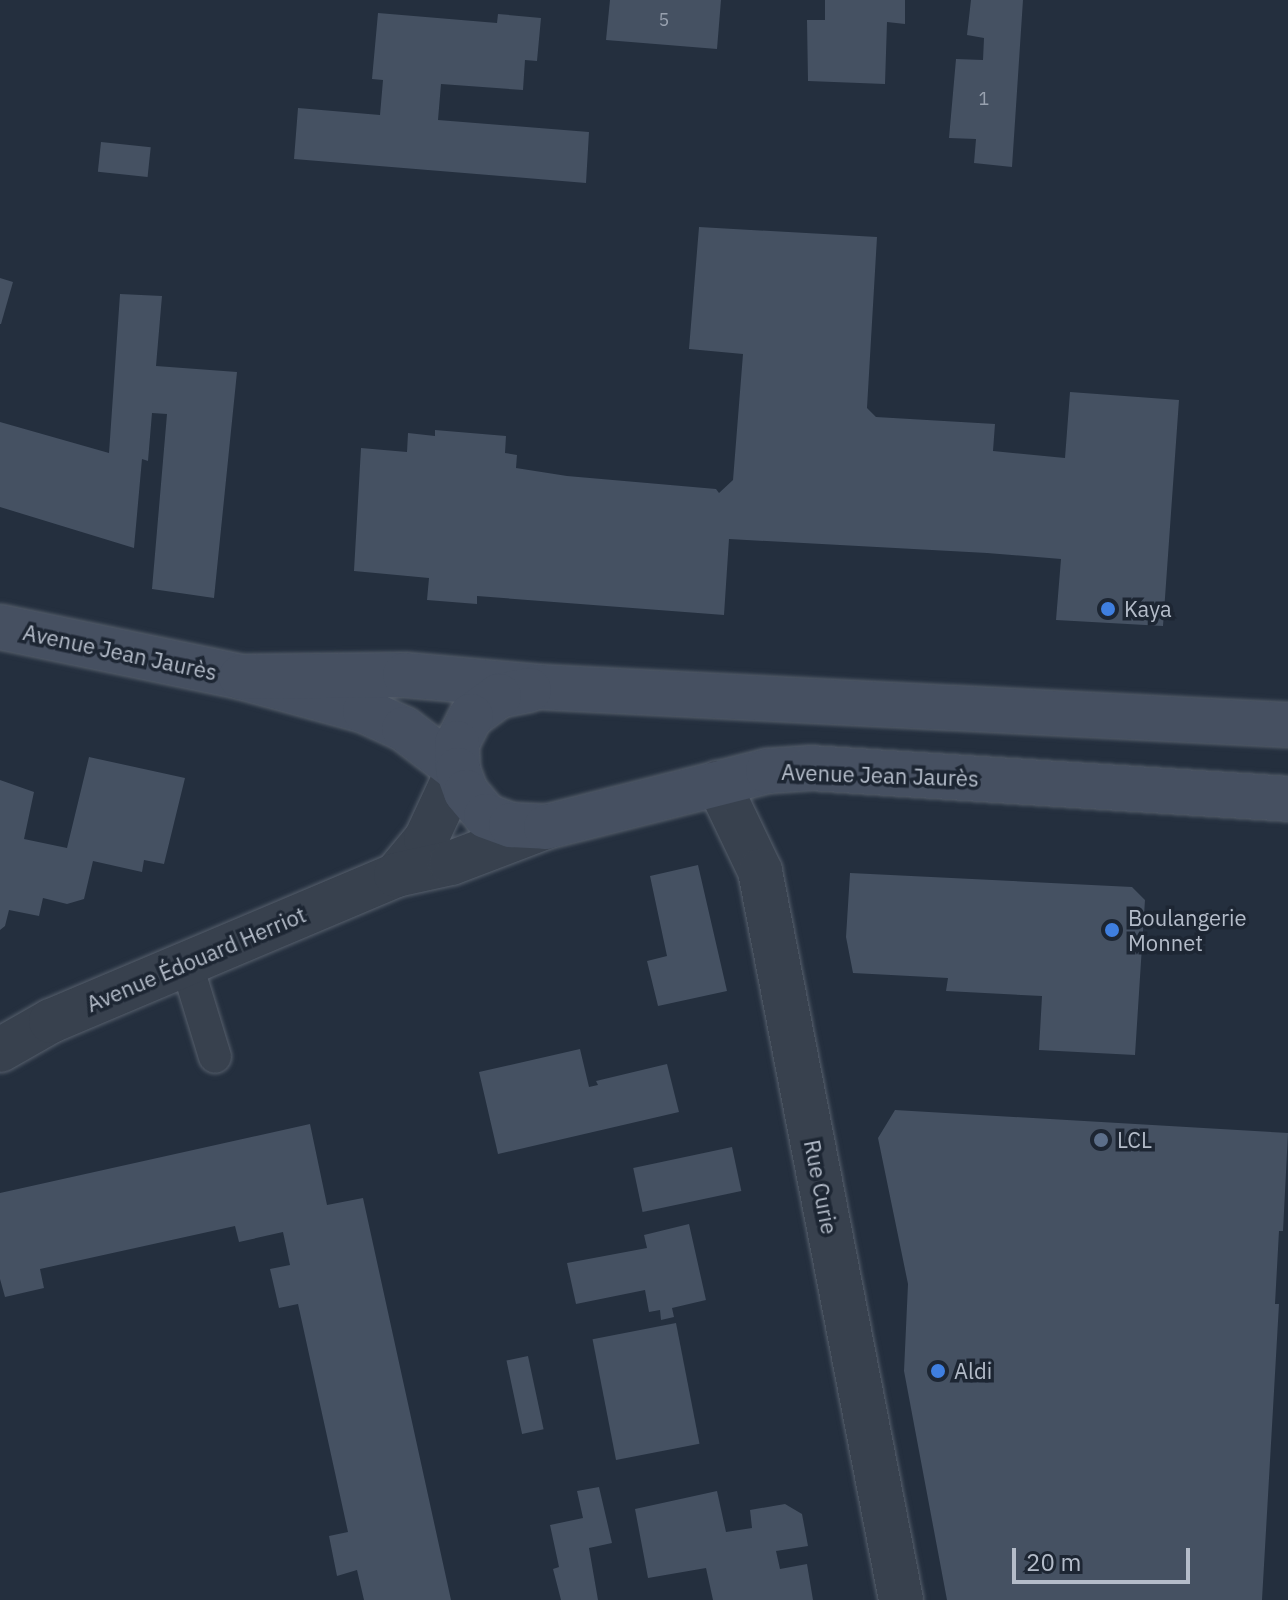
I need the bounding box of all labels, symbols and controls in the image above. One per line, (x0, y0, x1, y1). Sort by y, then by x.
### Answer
house number: 5 (659, 9, 669, 31)
house number: 1 (979, 88, 989, 110)
place label: Kaya (1124, 596, 1172, 622)
marker: Kaya (1099, 600, 1117, 618)
street label: Avenue Jean Jaurès (21, 619, 219, 685)
street label: Avenue Jean Jaurès (781, 758, 979, 792)
street label: Avenue Édouard Herriot (82, 901, 310, 1017)
place label: Boulangerie Monnet (1128, 904, 1247, 956)
marker: Boulangerie Monnet (1103, 921, 1121, 939)
place label: LCL (1117, 1127, 1152, 1153)
marker: LCL (1092, 1131, 1110, 1149)
street label: Rue Curie (799, 1138, 843, 1236)
place label: Aldi (954, 1358, 992, 1384)
marker: Aldi (929, 1362, 947, 1380)
scale bar (1016, 1532, 1194, 1582)
text: 20 m (1026, 1546, 1081, 1578)

